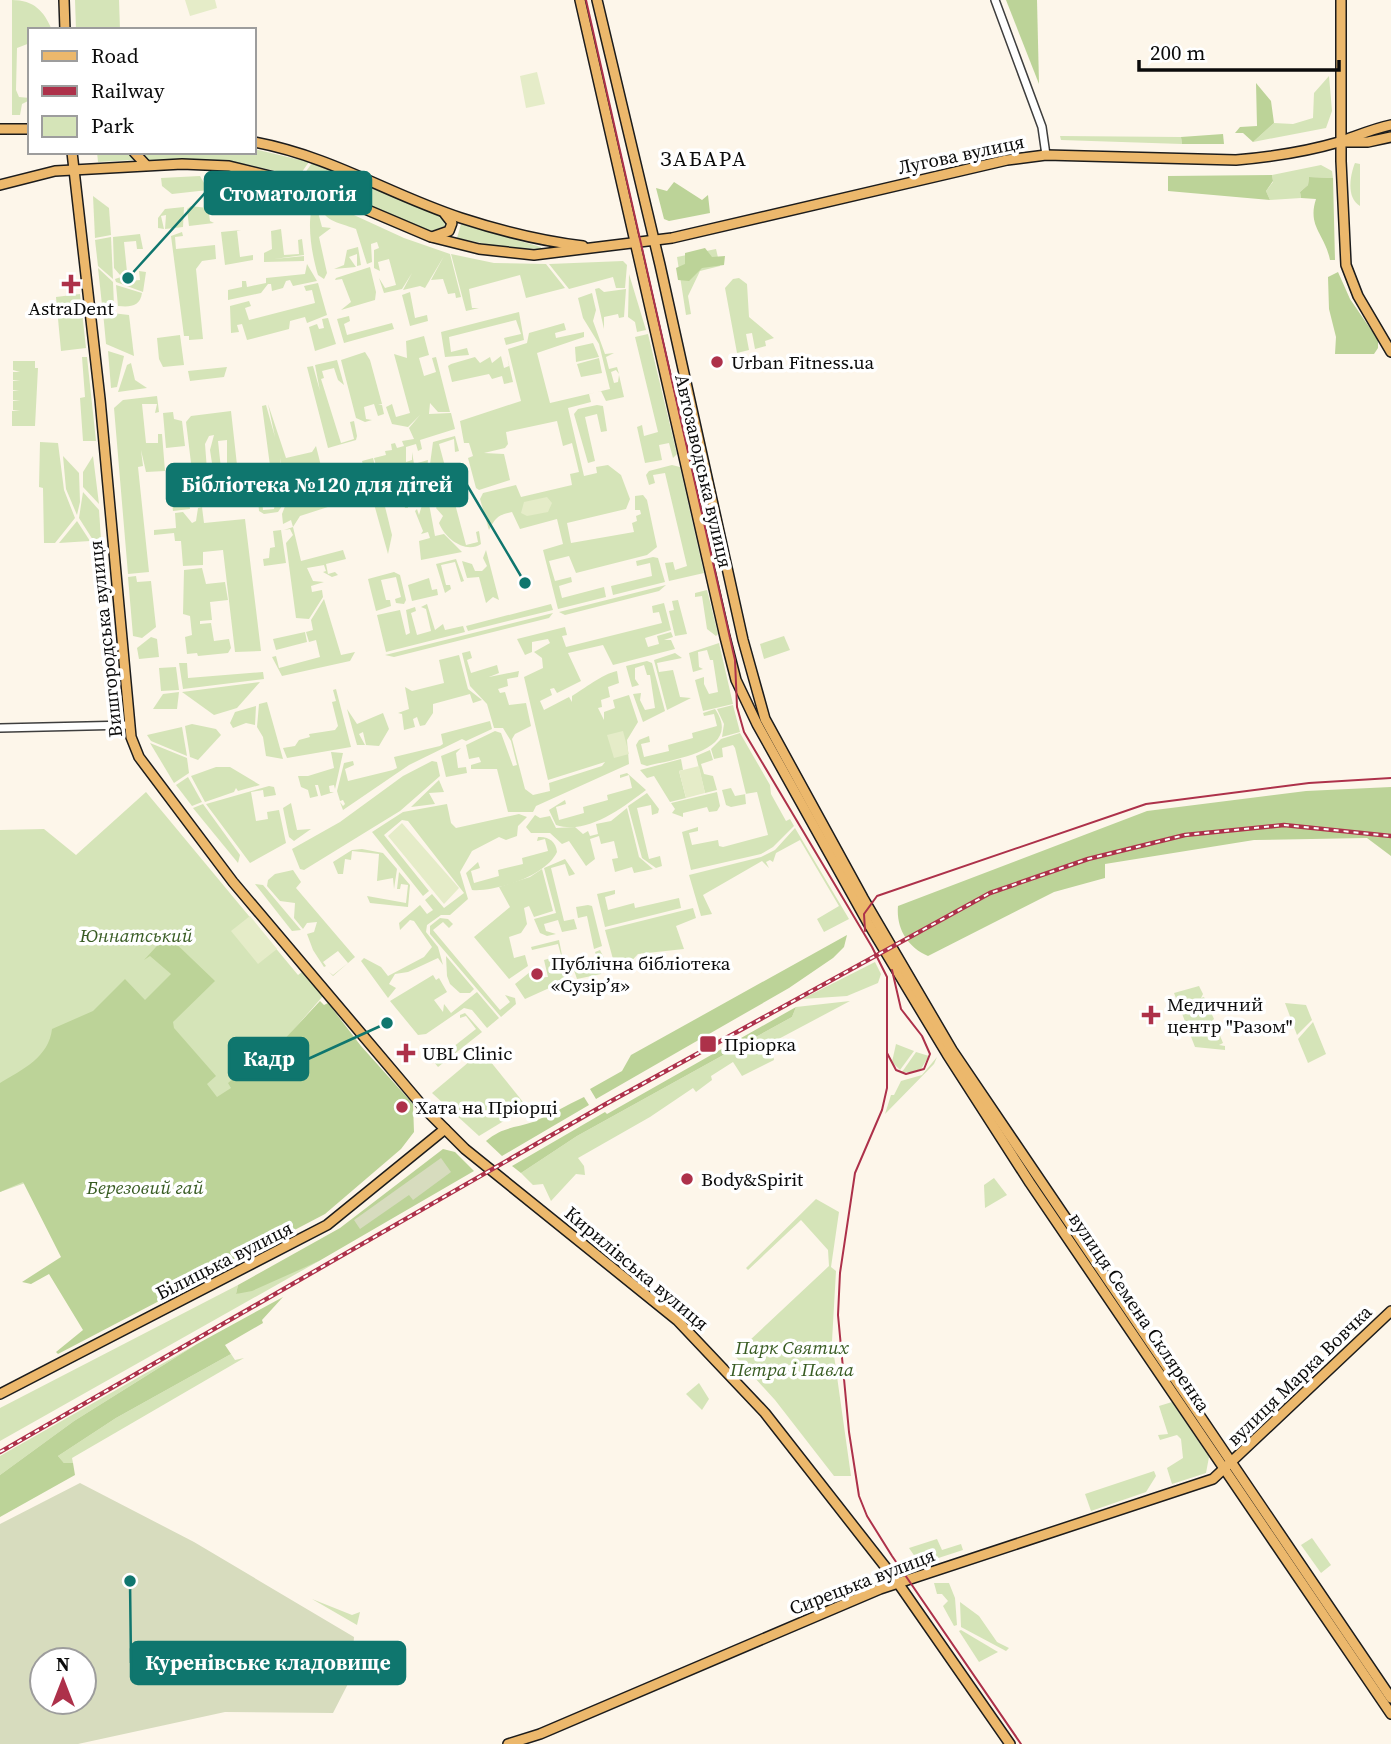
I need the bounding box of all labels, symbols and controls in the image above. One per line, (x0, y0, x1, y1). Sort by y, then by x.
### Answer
legend (28, 28, 256, 154)
scale bar (1139, 28, 1338, 72)
text: 200 m (1150, 38, 1205, 67)
text: Road (91, 41, 139, 70)
text: Railway (91, 76, 165, 105)
text: Park (91, 111, 135, 140)
street label: Лугова вулиця (895, 128, 1027, 180)
district label: ЗАБАРА (660, 144, 748, 173)
callout: Стоматологія (205, 172, 371, 214)
text: Стоматологія (219, 179, 357, 208)
marker: AstraDent (61, 274, 81, 294)
place label: AstraDent (28, 295, 114, 321)
place label: Urban Fitness.ua (731, 349, 875, 375)
marker: Urban Fitness.ua (709, 354, 725, 370)
street label: Автозаводська вулиця (669, 371, 739, 571)
callout: Бібліотека №120 для дітей (167, 464, 467, 506)
text: Бібліотека №120 для дітей (181, 470, 453, 499)
street label: Вишгородська вулиця (82, 539, 128, 739)
park label: Юннатський (78, 922, 193, 948)
place label: Публічна бібліотека «Сузір’я» (551, 950, 731, 998)
marker: Публічна бібліотека «Сузір’я» (529, 966, 545, 982)
place label: Медичний центр "Разом" (1167, 991, 1292, 1039)
marker: Медичний центр "Разом" (1141, 1005, 1161, 1025)
place label: Пріорка (724, 1031, 796, 1057)
marker: Пріорка (698, 1034, 718, 1054)
callout: Кадр (229, 1038, 308, 1080)
place label: UBL Clinic (422, 1040, 512, 1066)
marker: UBL Clinic (396, 1043, 416, 1063)
text: Кадр (243, 1044, 295, 1073)
place label: Хата на Пріорці (416, 1094, 558, 1120)
marker: Хата на Пріорці (394, 1099, 410, 1115)
place label: Body&Spirit (701, 1166, 804, 1192)
marker: Body&Spirit (679, 1171, 695, 1187)
park label: Березовий гай (85, 1174, 204, 1200)
street label: Кирилівська вулиця (559, 1200, 715, 1336)
street label: вулиця Семена Скляренка (1063, 1207, 1217, 1417)
street label: Білицька вулиця (151, 1214, 297, 1306)
street label: вулиця Марка Вовчка (1221, 1299, 1377, 1451)
park label: Парк Святих Петра і Павла (729, 1334, 854, 1382)
street label: Сирецька вулиця (785, 1541, 939, 1621)
callout: Куренівське кладовище (131, 1642, 405, 1684)
north arrow (28, 1646, 98, 1716)
text: Куренівське кладовище (145, 1648, 391, 1677)
text: N (56, 1651, 70, 1677)

